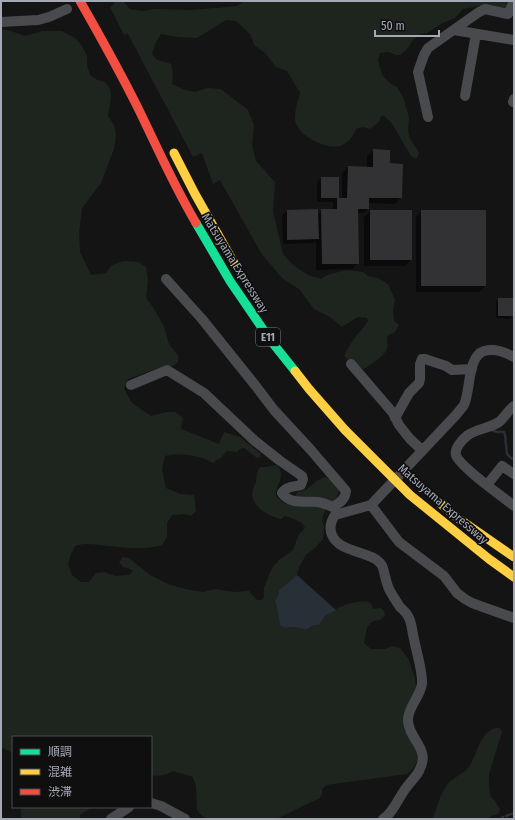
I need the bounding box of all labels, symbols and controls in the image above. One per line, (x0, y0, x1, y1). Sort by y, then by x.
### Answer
scale bar (375, 12, 439, 38)
text: 50 m (381, 19, 405, 33)
street label: Matsuyama Expressway (199, 211, 272, 316)
road number: E11 (256, 328, 280, 346)
street label: Matsuyama Expressway (395, 461, 491, 547)
legend (12, 736, 152, 808)
text: 順調 (48, 745, 72, 759)
text: 混雑 (48, 765, 72, 779)
text: 渋滞 (48, 785, 72, 799)

